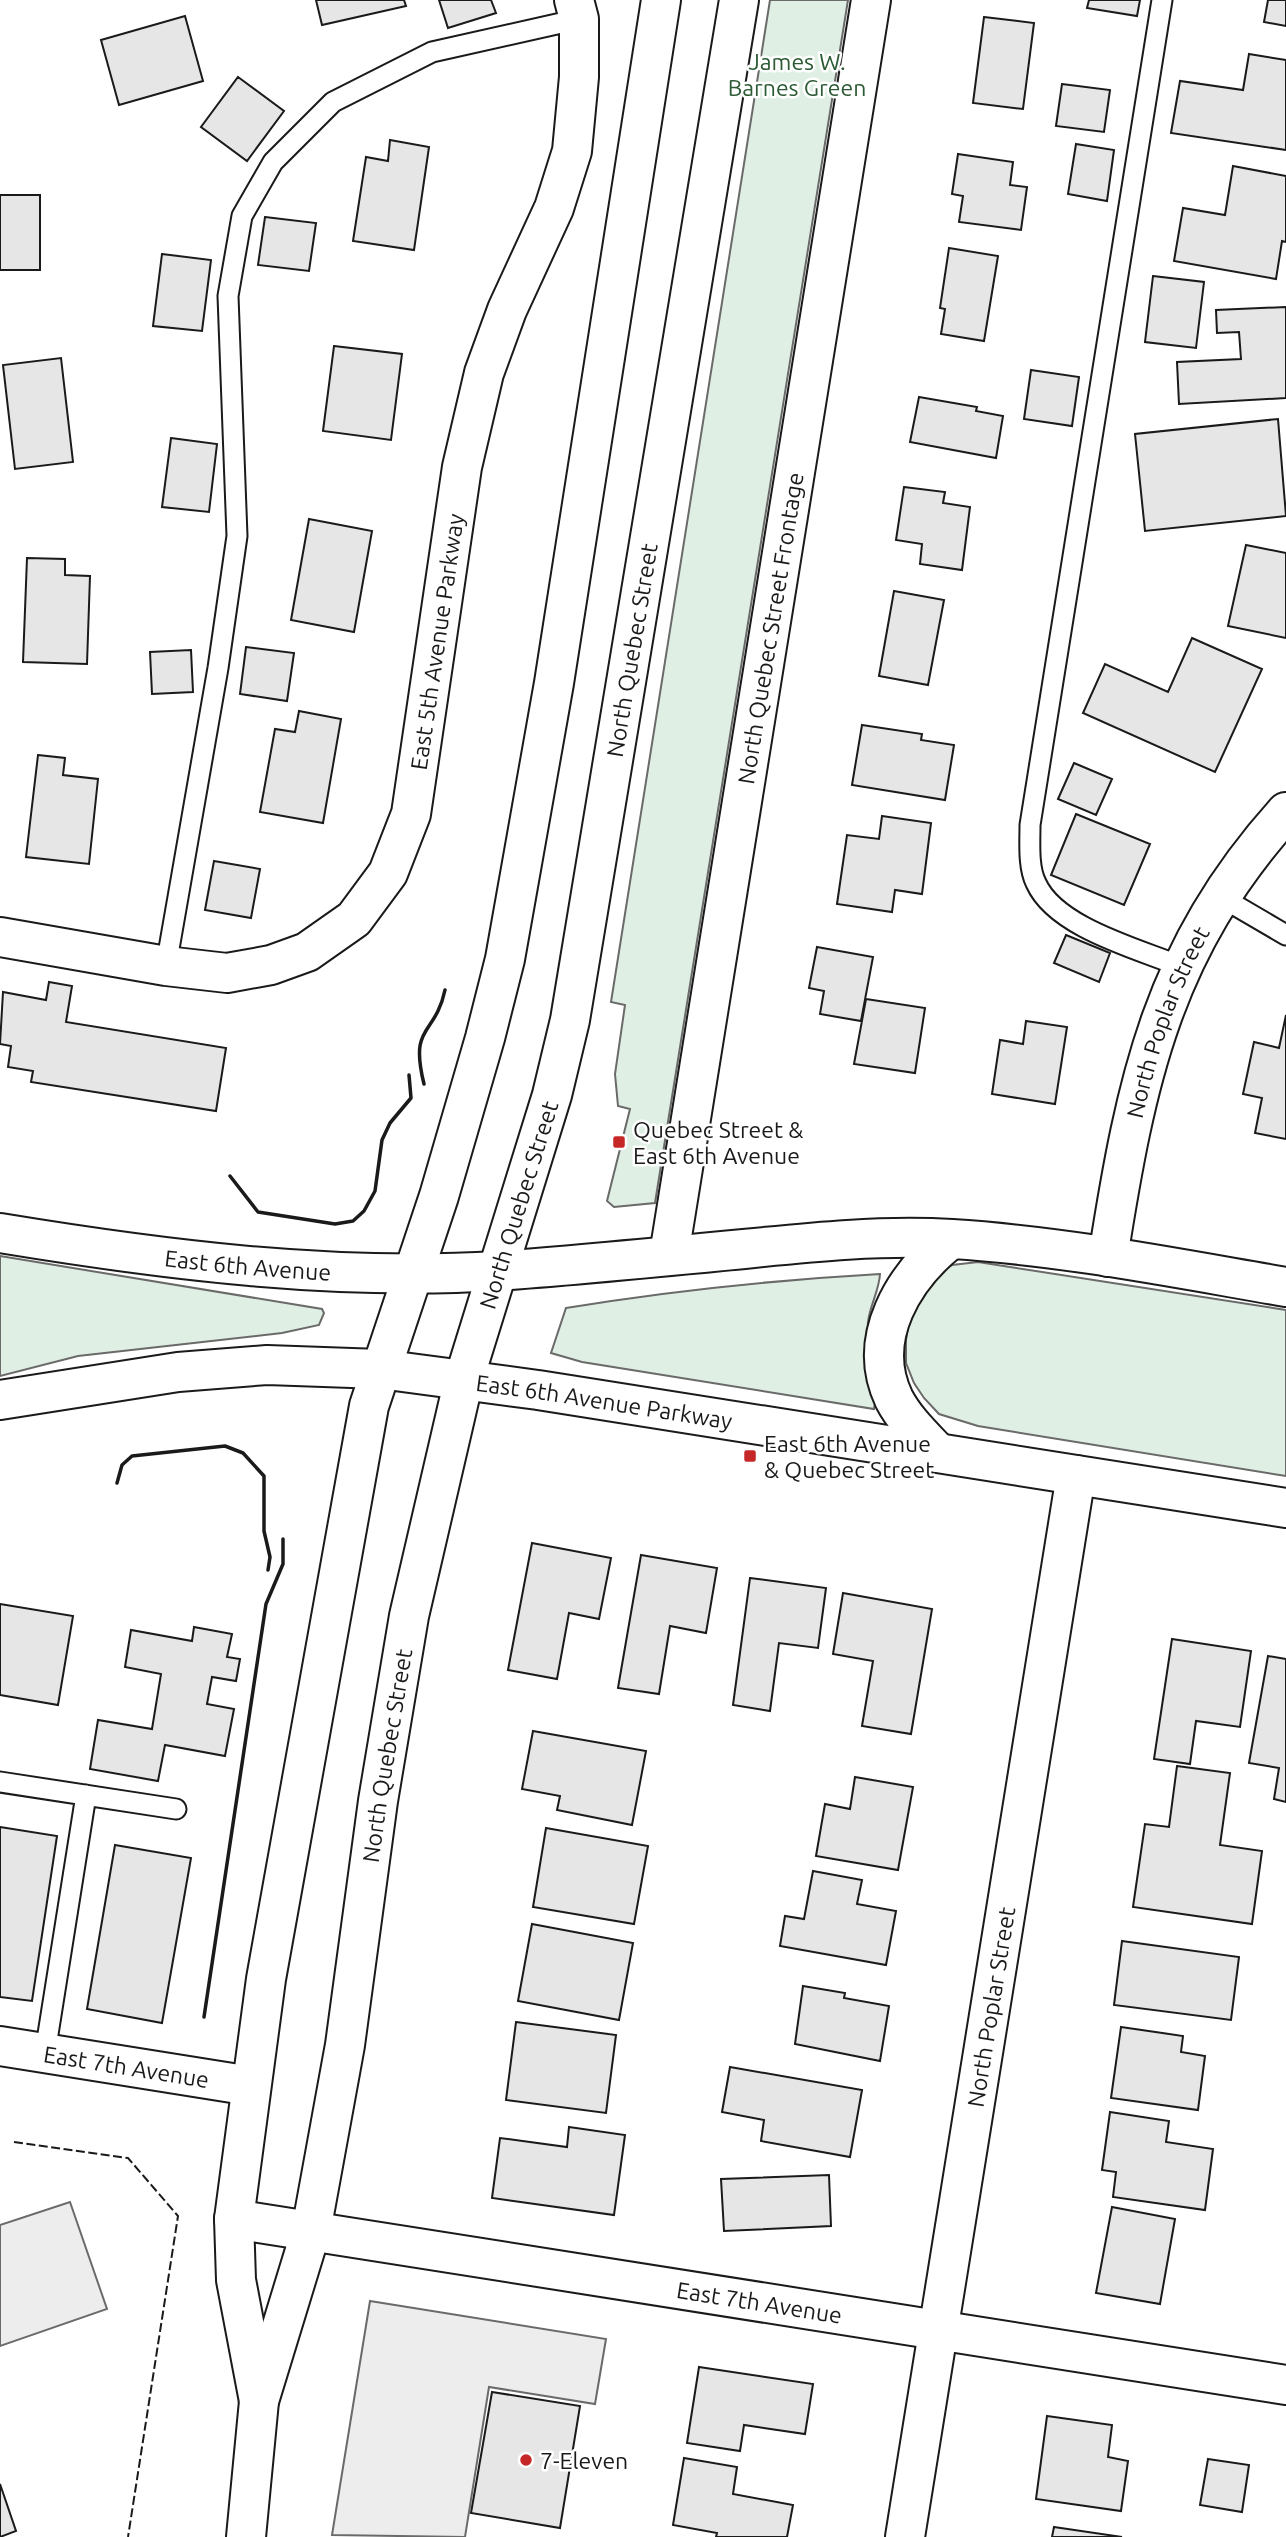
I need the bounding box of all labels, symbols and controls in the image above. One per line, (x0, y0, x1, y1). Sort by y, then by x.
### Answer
park label: James W. Barnes Green (728, 49, 866, 100)
street label: North Quebec Street Frontage (733, 470, 807, 786)
street label: East 5th Avenue Parkway (405, 512, 468, 772)
street label: North Quebec Street (601, 541, 661, 759)
street label: North Poplar Street (1121, 922, 1213, 1120)
street label: North Quebec Street (474, 1098, 562, 1312)
place label: Quebec Street & East 6th Avenue (633, 1117, 803, 1168)
marker: Quebec Street & East 6th Avenue (611, 1134, 627, 1150)
street label: East 6th Avenue (163, 1245, 332, 1284)
street label: East 6th Avenue Parkway (475, 1369, 734, 1433)
place label: East 6th Avenue & Quebec Street (764, 1431, 934, 1482)
marker: East 6th Avenue & Quebec Street (742, 1448, 758, 1464)
street label: North Quebec Street (357, 1647, 416, 1864)
street label: North Poplar Street (962, 1905, 1019, 2109)
street label: East 7th Avenue (42, 2041, 211, 2092)
street label: East 7th Avenue (675, 2277, 844, 2327)
place label: 7-Eleven (540, 2448, 628, 2473)
marker: 7-Eleven (518, 2452, 534, 2468)

